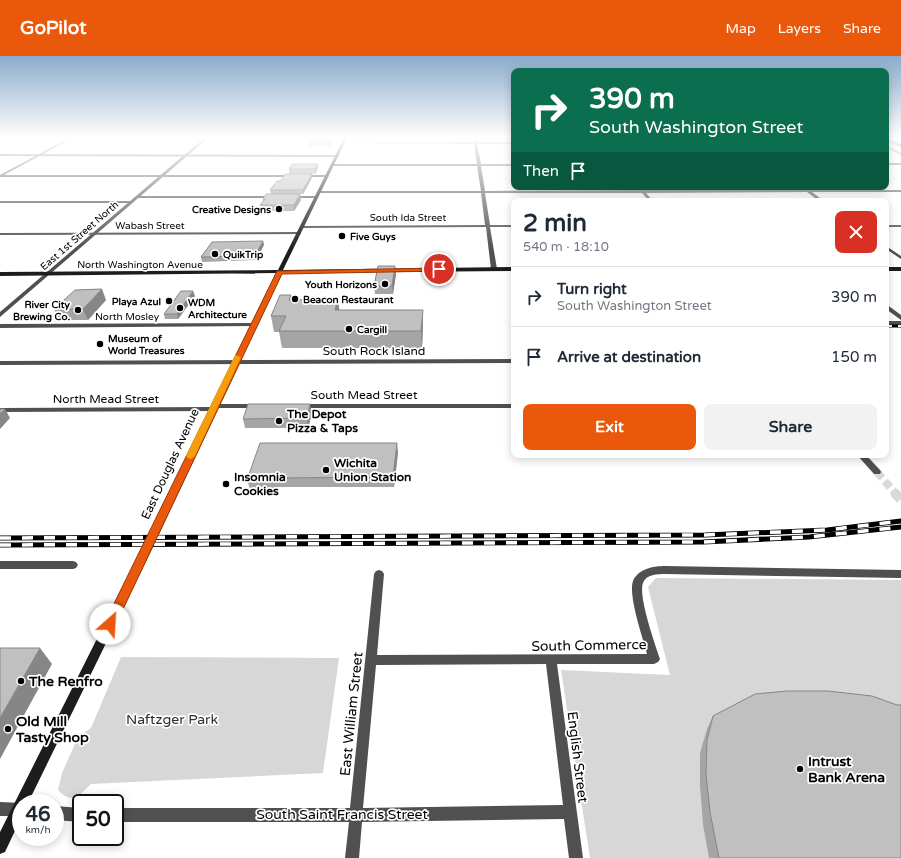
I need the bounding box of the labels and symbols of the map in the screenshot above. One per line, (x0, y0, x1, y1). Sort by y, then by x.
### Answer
street label: East 1st Street North (38, 199, 121, 273)
place label: Creative Designs (192, 204, 271, 216)
marker: Creative Designs (274, 204, 284, 214)
street label: South Ida Street (370, 212, 447, 224)
street label: Wabash Street (115, 220, 185, 232)
marker: Five Guys (337, 231, 347, 241)
place label: Five Guys (350, 231, 396, 243)
marker: QuikTrip (210, 249, 220, 259)
place label: QuikTrip (223, 249, 264, 261)
pin (422, 252, 456, 286)
street label: North Washington Avenue (77, 259, 203, 271)
place label: Youth Horizons (305, 279, 377, 291)
marker: Youth Horizons (380, 279, 390, 289)
marker: Beacon Restaurant (290, 294, 300, 304)
place label: Beacon Restaurant (303, 294, 394, 306)
place label: Playa Azul (112, 296, 161, 308)
marker: Playa Azul (164, 296, 174, 306)
place label: WDM Architecture (188, 297, 247, 321)
place label: River City Brewing Co. (13, 299, 71, 323)
marker: WDM Architecture (175, 303, 185, 313)
marker: River City Brewing Co. (73, 305, 83, 315)
street label: North Mosley (95, 311, 160, 323)
marker: Cargill (344, 324, 354, 334)
place label: Cargill (357, 324, 387, 336)
place label: Museum of World Treasures (108, 333, 185, 357)
marker: Museum of World Treasures (95, 339, 105, 349)
street label: South Rock Island (323, 344, 425, 358)
street label: South Mead Street (311, 388, 418, 402)
street label: North Mead Street (53, 392, 160, 406)
street label: East Douglas Avenue (138, 406, 202, 521)
place label: The Depot Pizza & Taps (286, 407, 358, 436)
marker: The Depot Pizza & Taps (274, 416, 284, 426)
place label: Wichita Union Station (334, 456, 411, 484)
marker: Wichita Union Station (321, 465, 331, 475)
place label: Insomnia Cookies (234, 470, 286, 498)
marker: Insomnia Cookies (221, 479, 231, 489)
position arrow (89, 603, 131, 645)
street label: South Commerce (531, 636, 647, 655)
street label: East William Street (337, 651, 367, 777)
place label: The Renfro (28, 673, 103, 690)
marker: The Renfro (16, 676, 26, 686)
street label: English Street (563, 710, 592, 804)
park label: Naftzger Park (126, 711, 218, 728)
place label: Old Mill Tasty Shop (15, 713, 89, 746)
marker: Old Mill Tasty Shop (3, 724, 13, 734)
place label: Intrust Bank Arena (808, 753, 885, 786)
marker: Intrust Bank Arena (795, 764, 805, 774)
speed limit sign: 50 (72, 794, 124, 846)
street label: South Saint Francis Street (256, 806, 429, 823)

